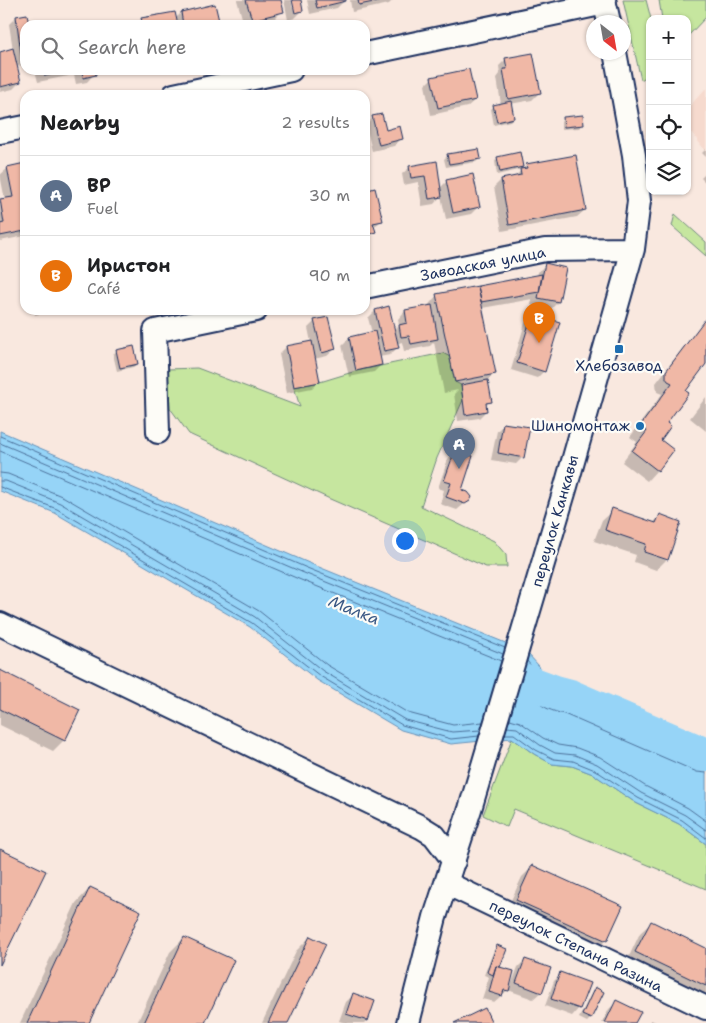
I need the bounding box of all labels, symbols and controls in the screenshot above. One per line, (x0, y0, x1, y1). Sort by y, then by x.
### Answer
north arrow (586, 15, 631, 60)
map controls (646, 15, 691, 195)
button: + (646, 15, 691, 60)
search box (20, 20, 370, 75)
icon: search (38, 34, 66, 62)
text: Search here (78, 35, 187, 60)
button: − (646, 60, 691, 105)
button: locate (646, 105, 691, 150)
text: Nearby (40, 109, 120, 137)
text: 2 results (281, 112, 350, 133)
button: layers (646, 150, 691, 195)
text: BP (87, 173, 111, 198)
text: A (50, 185, 62, 206)
text: 30 m (309, 185, 350, 206)
text: Fuel (87, 198, 118, 219)
street label: Заводская улица (419, 242, 548, 286)
text: Иристон (87, 253, 171, 278)
text: B (51, 265, 61, 286)
text: 90 m (309, 265, 350, 286)
text: Café (87, 278, 121, 299)
pin: B (523, 302, 555, 343)
marker: Хлебозавод (613, 343, 625, 355)
place label: Хлебозавод (575, 356, 663, 376)
place label: Шиномонтаж (531, 416, 631, 436)
marker: Шиномонтаж (634, 420, 646, 432)
pin: A (443, 428, 475, 469)
street label: переулок Канкавы (527, 453, 583, 589)
your location (392, 528, 418, 554)
water label: Малка (326, 590, 383, 630)
street label: переулок Степана Разина (486, 895, 667, 997)

